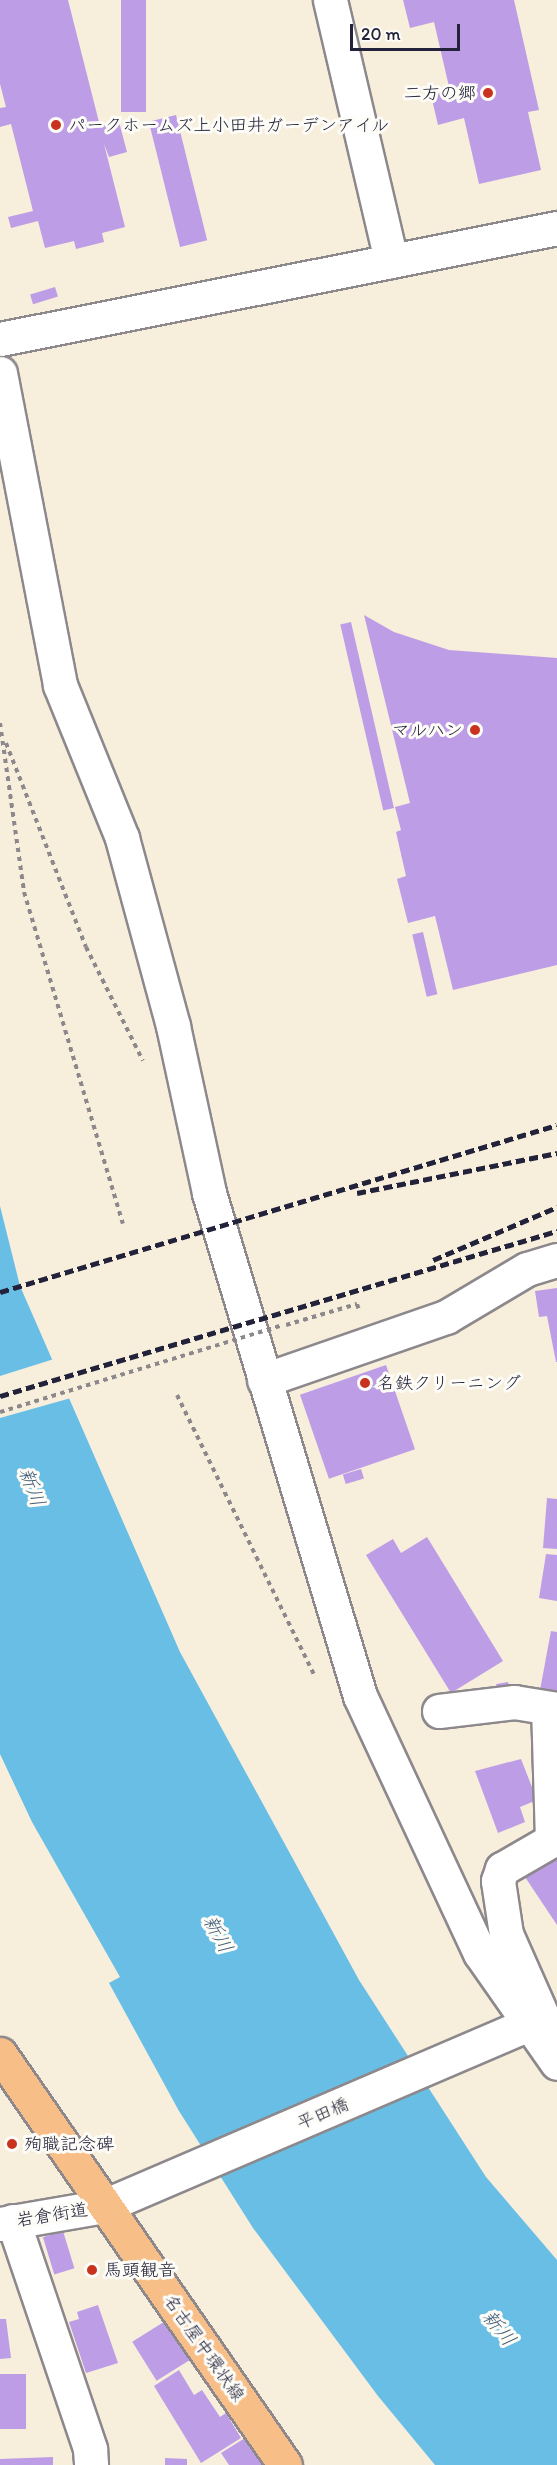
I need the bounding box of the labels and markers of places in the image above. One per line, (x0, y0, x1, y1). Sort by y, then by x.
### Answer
place label: 二方の郷 (404, 82, 476, 104)
marker: 二方の郷 (481, 86, 495, 100)
place label: パークホームズ上小田井ガーデンアイル (68, 114, 392, 136)
marker: パークホームズ上小田井ガーデンアイル (49, 118, 63, 132)
place label: マルハン (391, 719, 463, 741)
marker: マルハン (468, 723, 482, 737)
place label: 名鉄クリーニング (377, 1372, 521, 1394)
marker: 名鉄クリーニング (358, 1376, 372, 1390)
place label: 殉職記念碑 (24, 2133, 114, 2155)
marker: 殉職記念碑 (5, 2137, 19, 2151)
place label: 馬頭観音 (104, 2259, 176, 2281)
marker: 馬頭観音 (85, 2263, 99, 2277)

